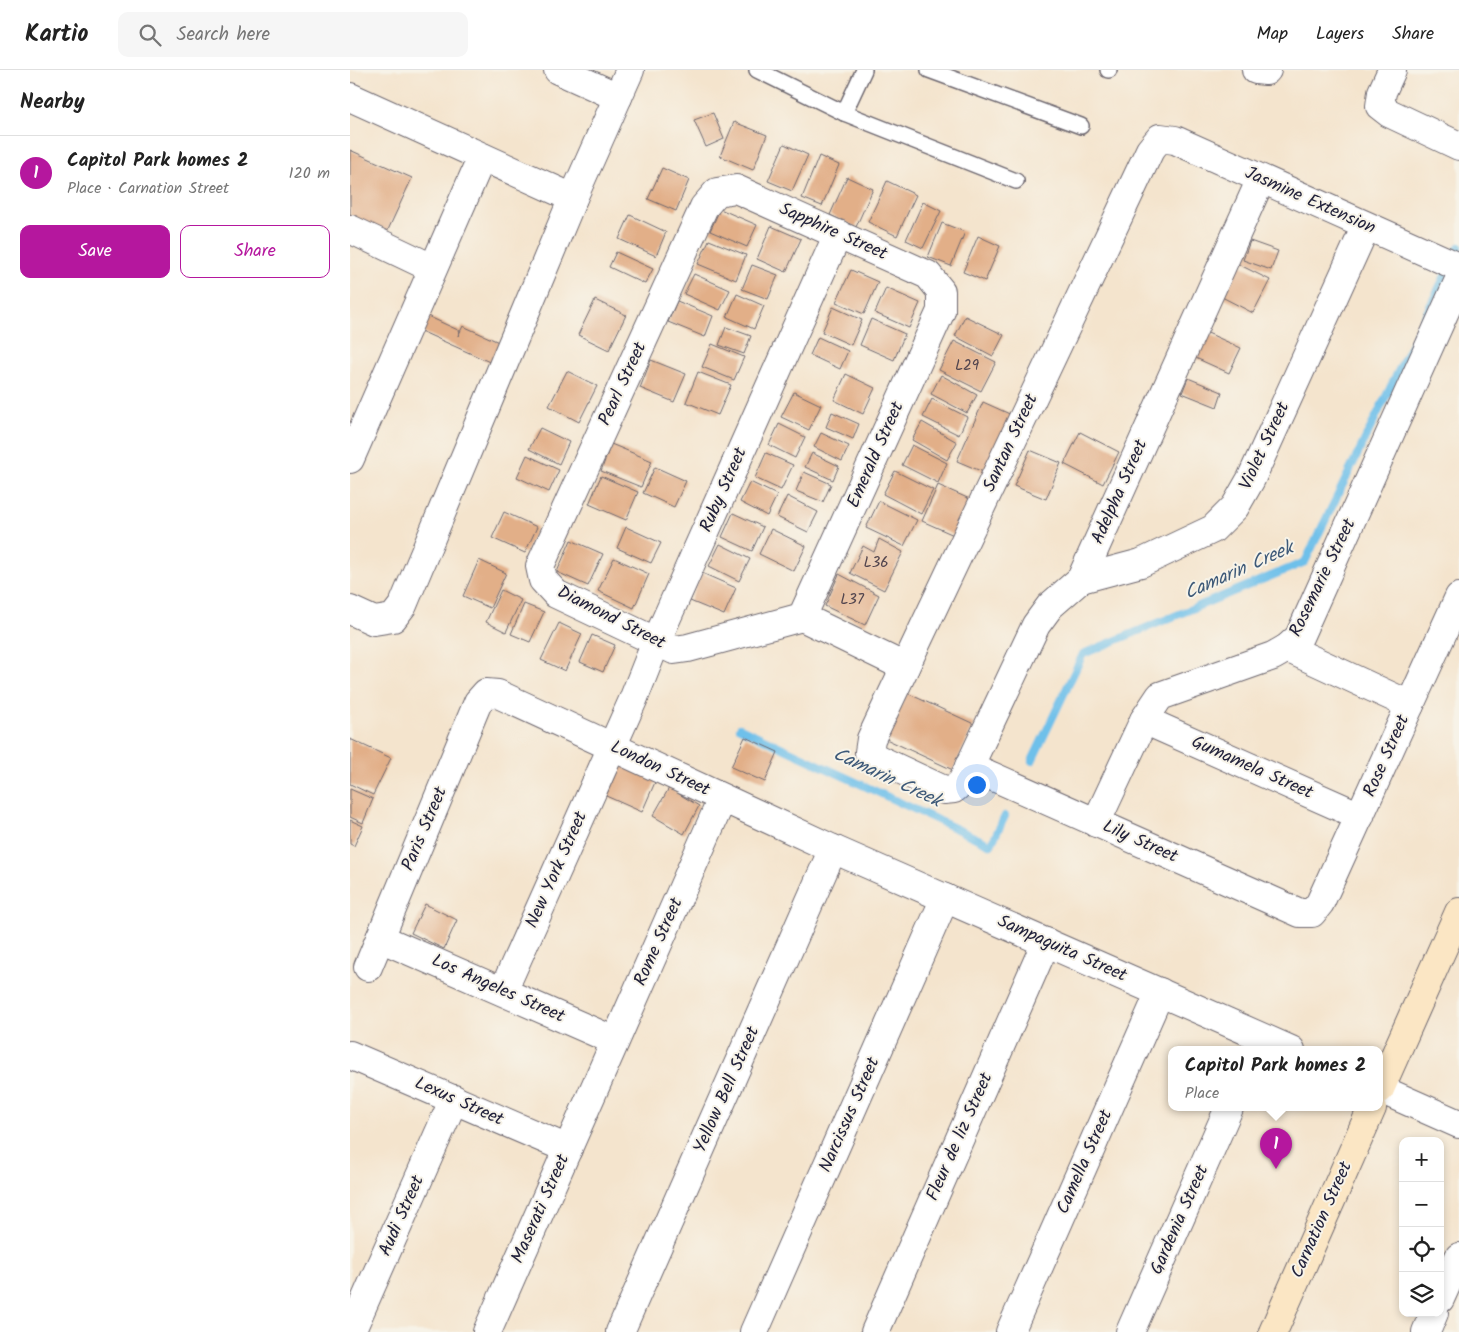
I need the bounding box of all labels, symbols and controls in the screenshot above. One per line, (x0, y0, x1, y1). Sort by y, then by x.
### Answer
search box (118, 12, 468, 57)
text: Kartio (25, 15, 88, 54)
text: Search here (176, 20, 270, 50)
text: Map (1257, 20, 1288, 49)
text: Layers (1316, 20, 1364, 49)
text: Share (1392, 20, 1434, 49)
icon: search (136, 21, 164, 49)
text: Nearby (20, 86, 85, 119)
text: Capitol Park homes 2 (67, 146, 248, 176)
street label: Jasmine Extension (1240, 159, 1380, 243)
text: 1 (34, 161, 38, 186)
text: 120 m (289, 161, 330, 186)
text: Place · Carnation Street (67, 176, 229, 201)
street label: Sapphire Street (774, 195, 893, 269)
button: Save (20, 225, 170, 278)
button: Share (180, 225, 330, 278)
street label: Pearl Street (591, 336, 655, 431)
house number: L29 (955, 354, 980, 378)
street label: Santan Street (976, 388, 1047, 497)
street label: Emerald Street (840, 396, 913, 513)
street label: Violet Street (1232, 396, 1299, 495)
street label: Adelpha Street (1084, 434, 1156, 549)
street label: Ruby Street (692, 442, 756, 537)
street label: Rosemarie Street (1282, 513, 1365, 642)
water label: Camarin Creek (1180, 532, 1301, 608)
house number: L36 (863, 551, 889, 575)
street label: Diamond Street (552, 578, 671, 658)
house number: L37 (840, 588, 865, 612)
street label: Rose Street (1356, 709, 1418, 802)
street label: Gumamela Street (1186, 728, 1318, 808)
street label: London Street (605, 733, 716, 805)
water label: Camarin Creek (828, 740, 949, 818)
your location (964, 772, 990, 798)
street label: Paris Street (394, 781, 456, 876)
street label: New York Street (518, 806, 596, 933)
street label: Lily Street (1098, 813, 1183, 872)
street label: Rome Street (627, 892, 692, 991)
street label: Sampaguita Street (993, 907, 1132, 991)
street label: Los Angeles Street (427, 947, 570, 1032)
street label: Yellow Bell Street (686, 1021, 768, 1158)
popup (1168, 1046, 1383, 1111)
text: Capitol Park homes 2 (1185, 1051, 1366, 1081)
street label: Narcissus Street (812, 1052, 889, 1177)
street label: Fleur de liz Street (919, 1067, 1002, 1206)
street label: Lexus Street (410, 1069, 509, 1135)
text: Place (1185, 1081, 1219, 1106)
street label: Camella Street (1049, 1104, 1121, 1219)
pin: 1 (1260, 1128, 1292, 1169)
map controls (1399, 1137, 1444, 1317)
button: + (1399, 1137, 1444, 1182)
street label: Maserati Street (504, 1149, 578, 1268)
street label: Carnation Street (1283, 1156, 1361, 1283)
street label: Gardenia Street (1143, 1159, 1218, 1280)
street label: Audi Street (371, 1170, 433, 1261)
button: − (1399, 1182, 1444, 1227)
button: locate (1399, 1227, 1444, 1272)
button: layers (1399, 1272, 1444, 1317)

